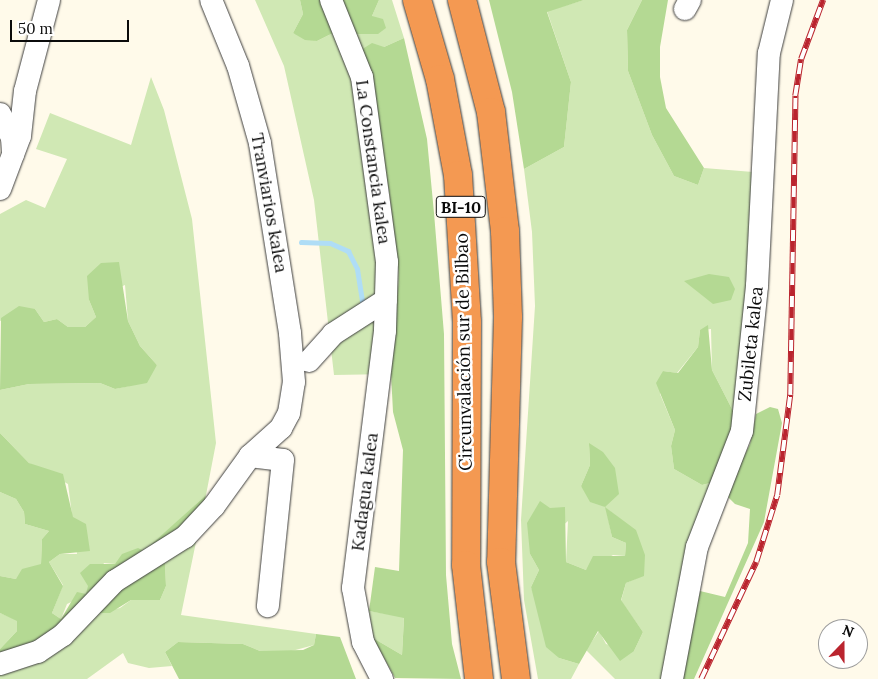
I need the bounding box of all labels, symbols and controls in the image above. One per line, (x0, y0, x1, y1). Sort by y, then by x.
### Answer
scale bar (12, 10, 131, 42)
text: 50 m (18, 19, 53, 38)
street label: La Constancia kalea (351, 78, 395, 246)
street label: Tranviarios kalea (246, 131, 292, 275)
road number: BI-10 (435, 193, 487, 220)
street label: Circunvalación sur de Bilbao (451, 233, 477, 471)
street label: Zubileta kalea (734, 285, 768, 403)
street label: Kadagua kalea (347, 432, 383, 552)
north arrow (818, 619, 868, 669)
text: N (840, 621, 857, 641)

